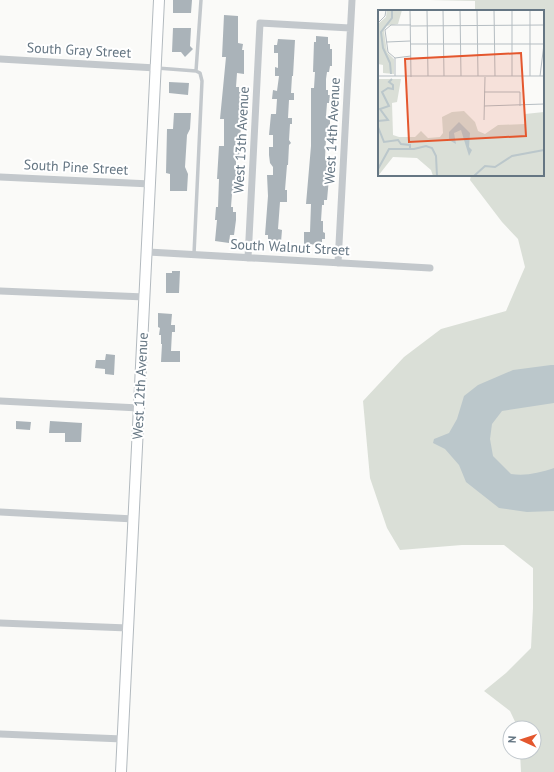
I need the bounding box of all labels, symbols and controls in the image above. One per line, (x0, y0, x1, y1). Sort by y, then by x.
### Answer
inset map (378, 10, 544, 176)
street label: South Gray Street (26, 38, 132, 62)
street label: West 14th Avenue (320, 77, 344, 185)
street label: West 13th Avenue (229, 86, 253, 194)
street label: South Pine Street (23, 155, 129, 179)
street label: South Walnut Street (230, 235, 351, 259)
street label: West 12th Avenue (128, 332, 152, 440)
north arrow (502, 720, 542, 760)
text: N (505, 735, 519, 743)

